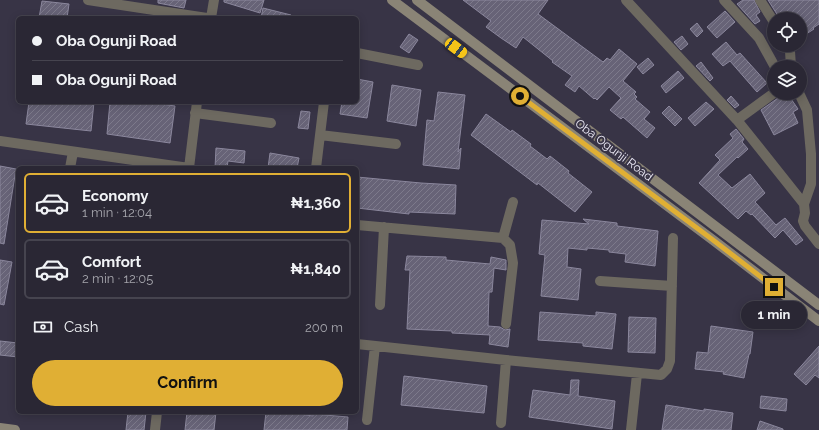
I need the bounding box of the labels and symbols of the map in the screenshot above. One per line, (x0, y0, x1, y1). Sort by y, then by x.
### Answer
car (443, 36, 469, 60)
route start (511, 87, 529, 105)
street label: Oba Ogunji Road (572, 116, 656, 184)
route end (765, 278, 783, 296)
callout: 1 min (741, 301, 807, 329)

